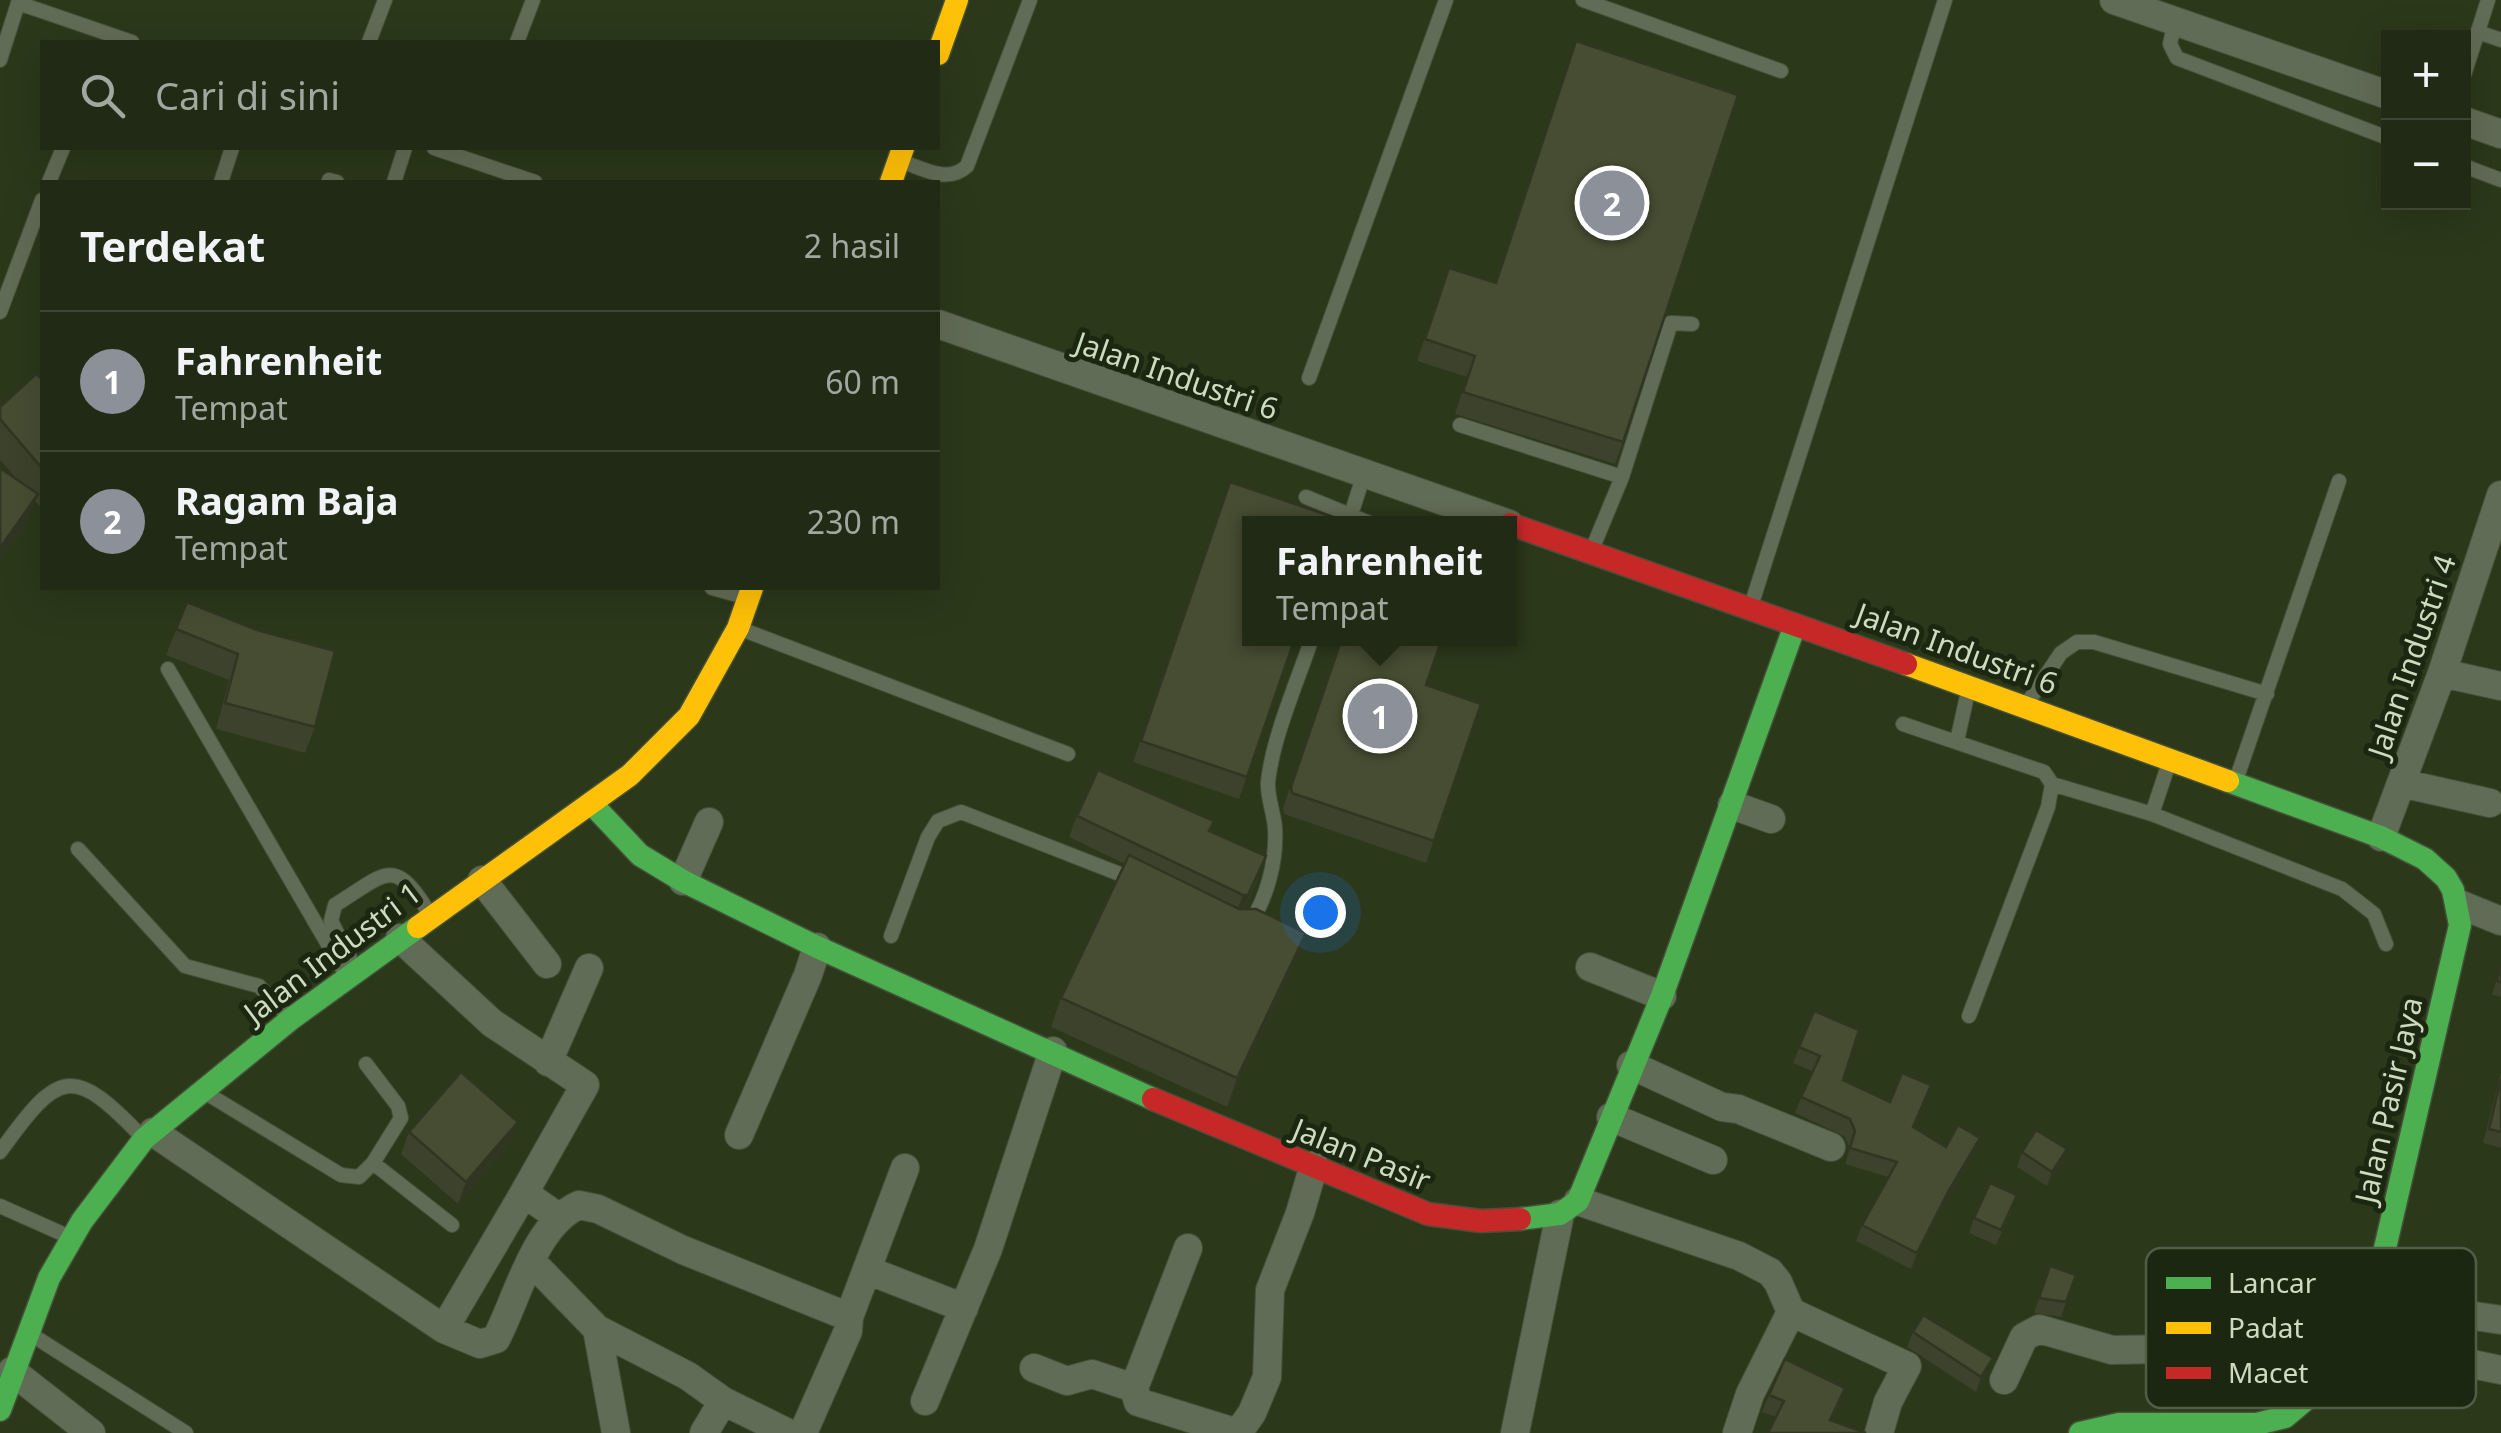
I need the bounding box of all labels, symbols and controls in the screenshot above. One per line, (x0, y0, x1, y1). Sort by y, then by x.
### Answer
map controls (2381, 30, 2471, 210)
button: + (2381, 30, 2471, 120)
search box (40, 40, 940, 150)
icon: search (75, 68, 130, 123)
text: Cari di sini (155, 69, 340, 121)
button: − (2381, 120, 2471, 210)
pin: 2 (1580, 166, 1644, 240)
text: Terdekat (80, 217, 265, 274)
text: 2 hasil (804, 224, 900, 267)
street label: Jalan Industri 6 (1067, 320, 1284, 429)
text: Fahrenheit (175, 334, 382, 386)
text: 1 (103, 360, 122, 403)
text: 60 m (825, 360, 900, 403)
text: Tempat (175, 386, 288, 429)
text: Ragam Baja (175, 474, 399, 526)
text: 2 (103, 500, 122, 543)
text: 230 m (807, 500, 900, 543)
popup (1242, 516, 1517, 646)
text: Tempat (175, 526, 288, 569)
text: Fahrenheit (1276, 534, 1483, 586)
street label: Jalan Industri 4 (2356, 549, 2465, 766)
text: Tempat (1276, 586, 1389, 629)
street label: Jalan Industri 6 (1848, 591, 2064, 704)
pin: 1 (1348, 678, 1412, 754)
street label: Jalan Industri 1 (233, 872, 429, 1034)
your location (1295, 887, 1346, 938)
street label: Jalan Pasir Jaya (2344, 993, 2432, 1210)
street label: Jalan Pasir (1284, 1107, 1437, 1200)
legend (2146, 1248, 2476, 1408)
text: Lancar (2228, 1263, 2317, 1301)
text: Padat (2228, 1308, 2304, 1346)
text: Macet (2228, 1353, 2308, 1391)

